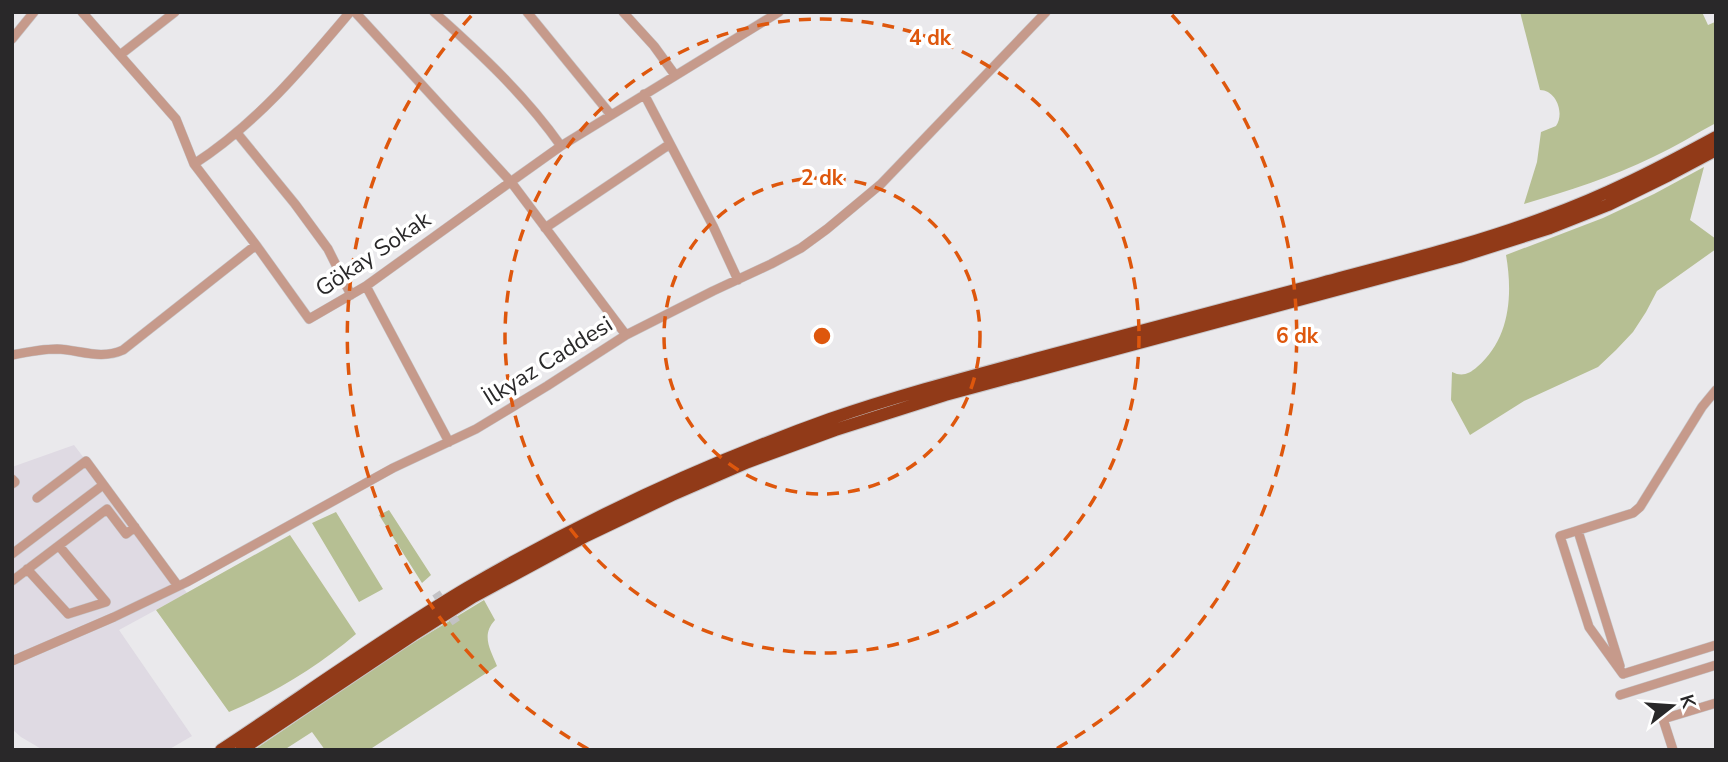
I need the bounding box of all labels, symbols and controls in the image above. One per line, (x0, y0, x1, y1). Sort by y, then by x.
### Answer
text: 4 dk (909, 24, 952, 52)
text: 2 dk (801, 164, 844, 192)
street label: Gökay Sokak (309, 204, 437, 304)
street label: İlkyaz Caddesi (477, 309, 619, 413)
text: 6 dk (1276, 322, 1319, 350)
centre of rings (810, 324, 834, 348)
north arrow (1637, 671, 1707, 741)
text: K (1673, 691, 1702, 712)

